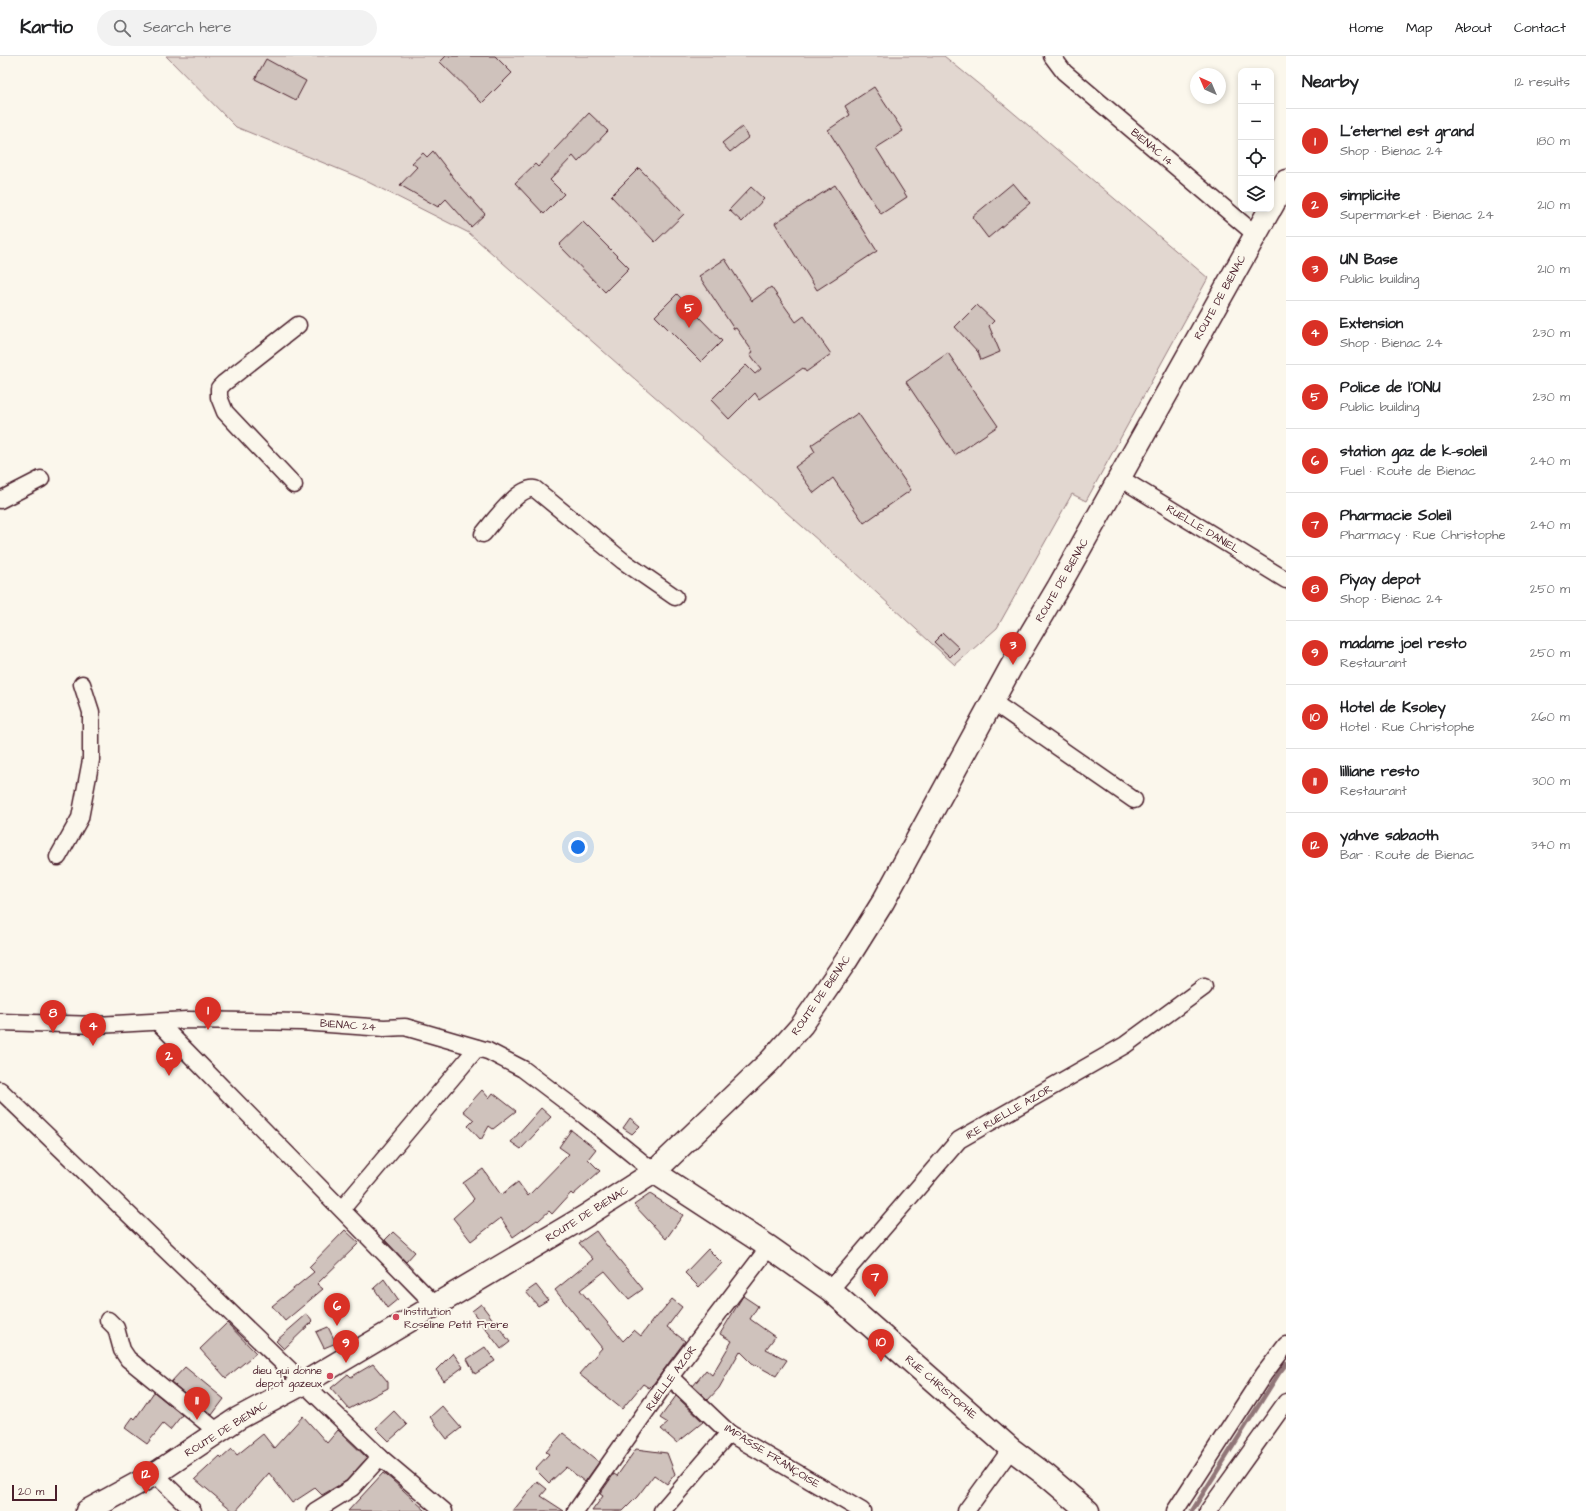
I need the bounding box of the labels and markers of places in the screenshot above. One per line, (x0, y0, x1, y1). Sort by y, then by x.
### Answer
pin: 5 (676, 295, 702, 328)
pin: 3 (1000, 632, 1026, 665)
pin: 1 (195, 997, 221, 1030)
pin: 8 (40, 1000, 66, 1033)
pin: 4 (80, 1013, 106, 1046)
pin: 2 (156, 1043, 182, 1076)
pin: 7 (862, 1264, 888, 1297)
pin: 6 (324, 1293, 350, 1326)
place label: Institution Roseline Petit Frere (404, 1304, 508, 1332)
marker: Institution Roseline Petit Frere (391, 1312, 401, 1322)
pin: 10 (868, 1329, 894, 1362)
pin: 9 (333, 1330, 359, 1363)
place label: dieu qui donne depot gazeux (253, 1363, 323, 1392)
marker: dieu qui donne depot gazeux (325, 1371, 335, 1381)
pin: 11 (184, 1387, 210, 1420)
pin: 12 (133, 1461, 159, 1494)

